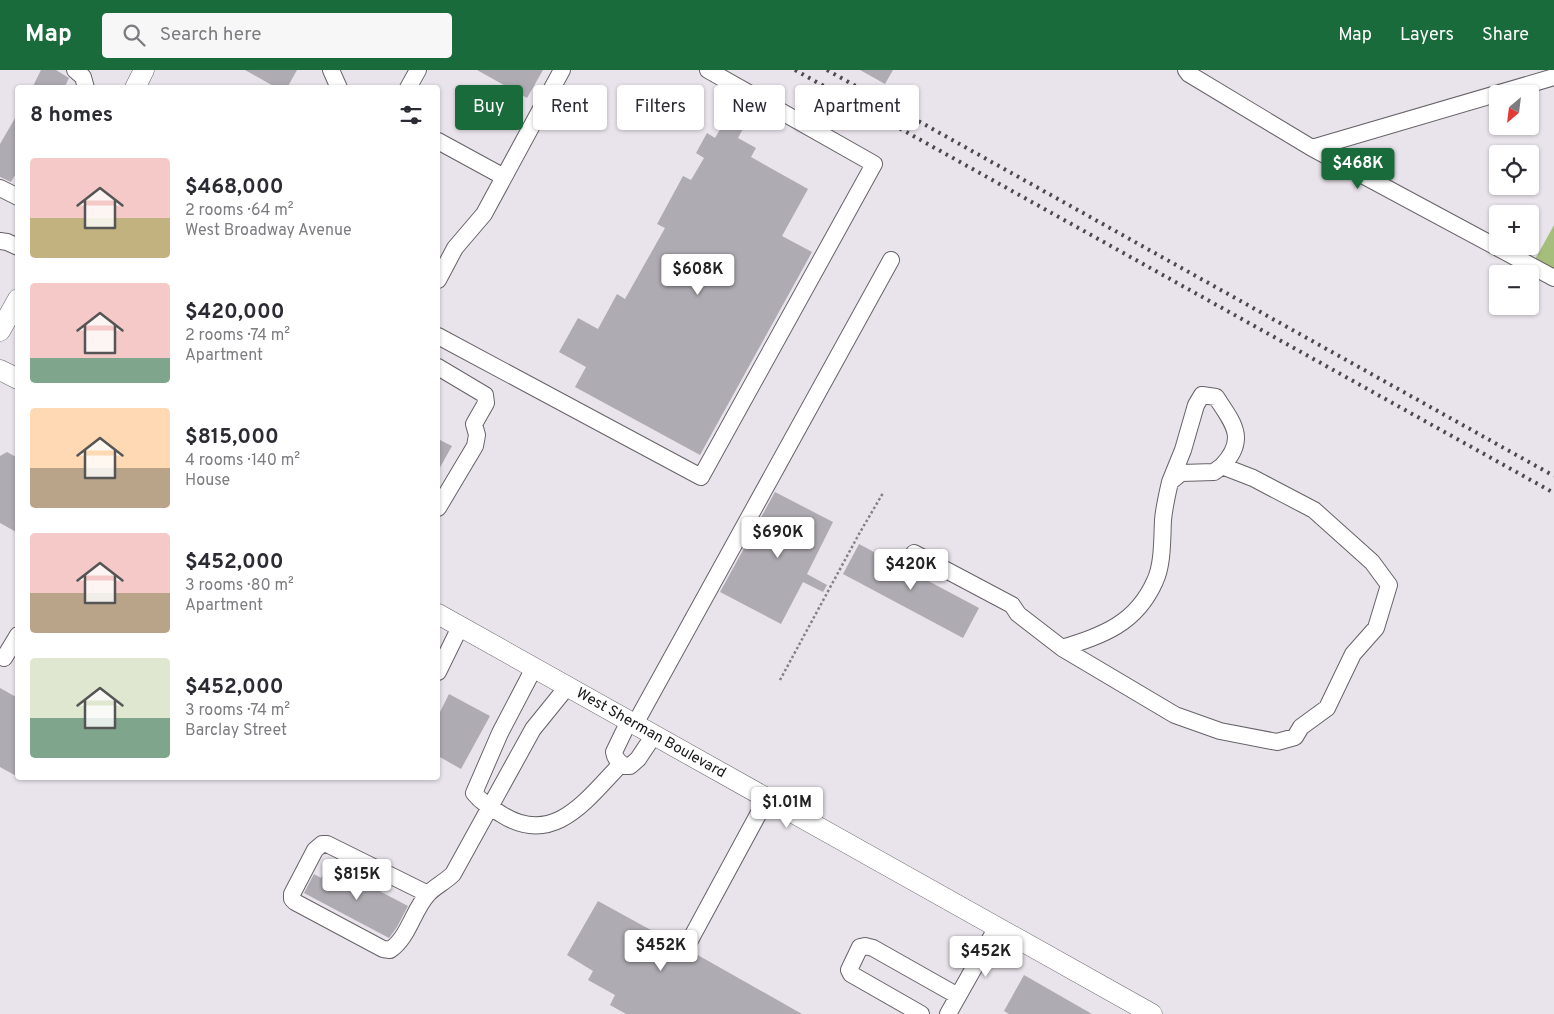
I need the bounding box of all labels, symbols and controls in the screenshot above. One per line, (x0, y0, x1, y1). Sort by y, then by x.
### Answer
search box (102, 13, 452, 58)
text: Map (25, 20, 72, 50)
icon: search (120, 21, 148, 49)
text: Search here (160, 23, 261, 47)
text: Map (1338, 24, 1372, 47)
text: Layers (1400, 24, 1454, 47)
text: Share (1482, 24, 1529, 47)
chip: Buy (455, 85, 523, 130)
chip: Rent (533, 85, 607, 130)
chip: Filters (617, 85, 704, 130)
chip: New (714, 85, 785, 130)
chip: Apartment (795, 85, 919, 130)
north arrow (1489, 85, 1539, 135)
map controls (1489, 85, 1539, 315)
icon: filters (397, 101, 425, 129)
text: 8 homes (30, 102, 113, 129)
button: locate (1489, 145, 1539, 195)
pin: $468K (1323, 148, 1393, 190)
text: $468K (1332, 154, 1384, 174)
text: $468,000 (185, 174, 284, 201)
icon: home (70, 178, 130, 238)
text: 2 rooms · 64 m² (185, 201, 294, 221)
button: + (1489, 205, 1539, 255)
text: West Broadway Avenue (185, 221, 352, 241)
pin: $608K (663, 254, 733, 296)
text: $608K (672, 260, 724, 280)
button: − (1489, 265, 1539, 315)
text: $420,000 (185, 299, 285, 326)
icon: home (70, 303, 130, 363)
text: 2 rooms · 74 m² (185, 326, 290, 346)
text: Apartment (185, 346, 263, 366)
text: $815,000 (185, 424, 279, 451)
icon: home (70, 428, 130, 488)
text: 4 rooms · 140 m² (185, 451, 300, 471)
text: House (185, 471, 230, 491)
pin: $690K (743, 516, 813, 559)
text: $690K (752, 523, 804, 543)
pin: $420K (876, 548, 946, 591)
text: $452,000 (185, 549, 284, 576)
icon: home (70, 553, 130, 613)
text: $420K (885, 555, 937, 575)
text: 3 rooms · 80 m² (185, 576, 294, 596)
text: Apartment (185, 596, 263, 616)
text: $452,000 (185, 674, 284, 701)
icon: home (70, 678, 130, 738)
street label: West Sherman Boulevard (573, 684, 729, 783)
text: 3 rooms · 74 m² (185, 701, 290, 721)
text: Barclay Street (185, 721, 287, 741)
pin: $1.01M (746, 786, 828, 829)
text: $1.01M (762, 793, 812, 813)
pin: $815K (322, 858, 392, 901)
text: $815K (333, 865, 381, 885)
pin: $452K (626, 930, 696, 972)
text: $452K (636, 936, 686, 956)
pin: $452K (951, 936, 1021, 978)
text: $452K (961, 942, 1011, 962)

